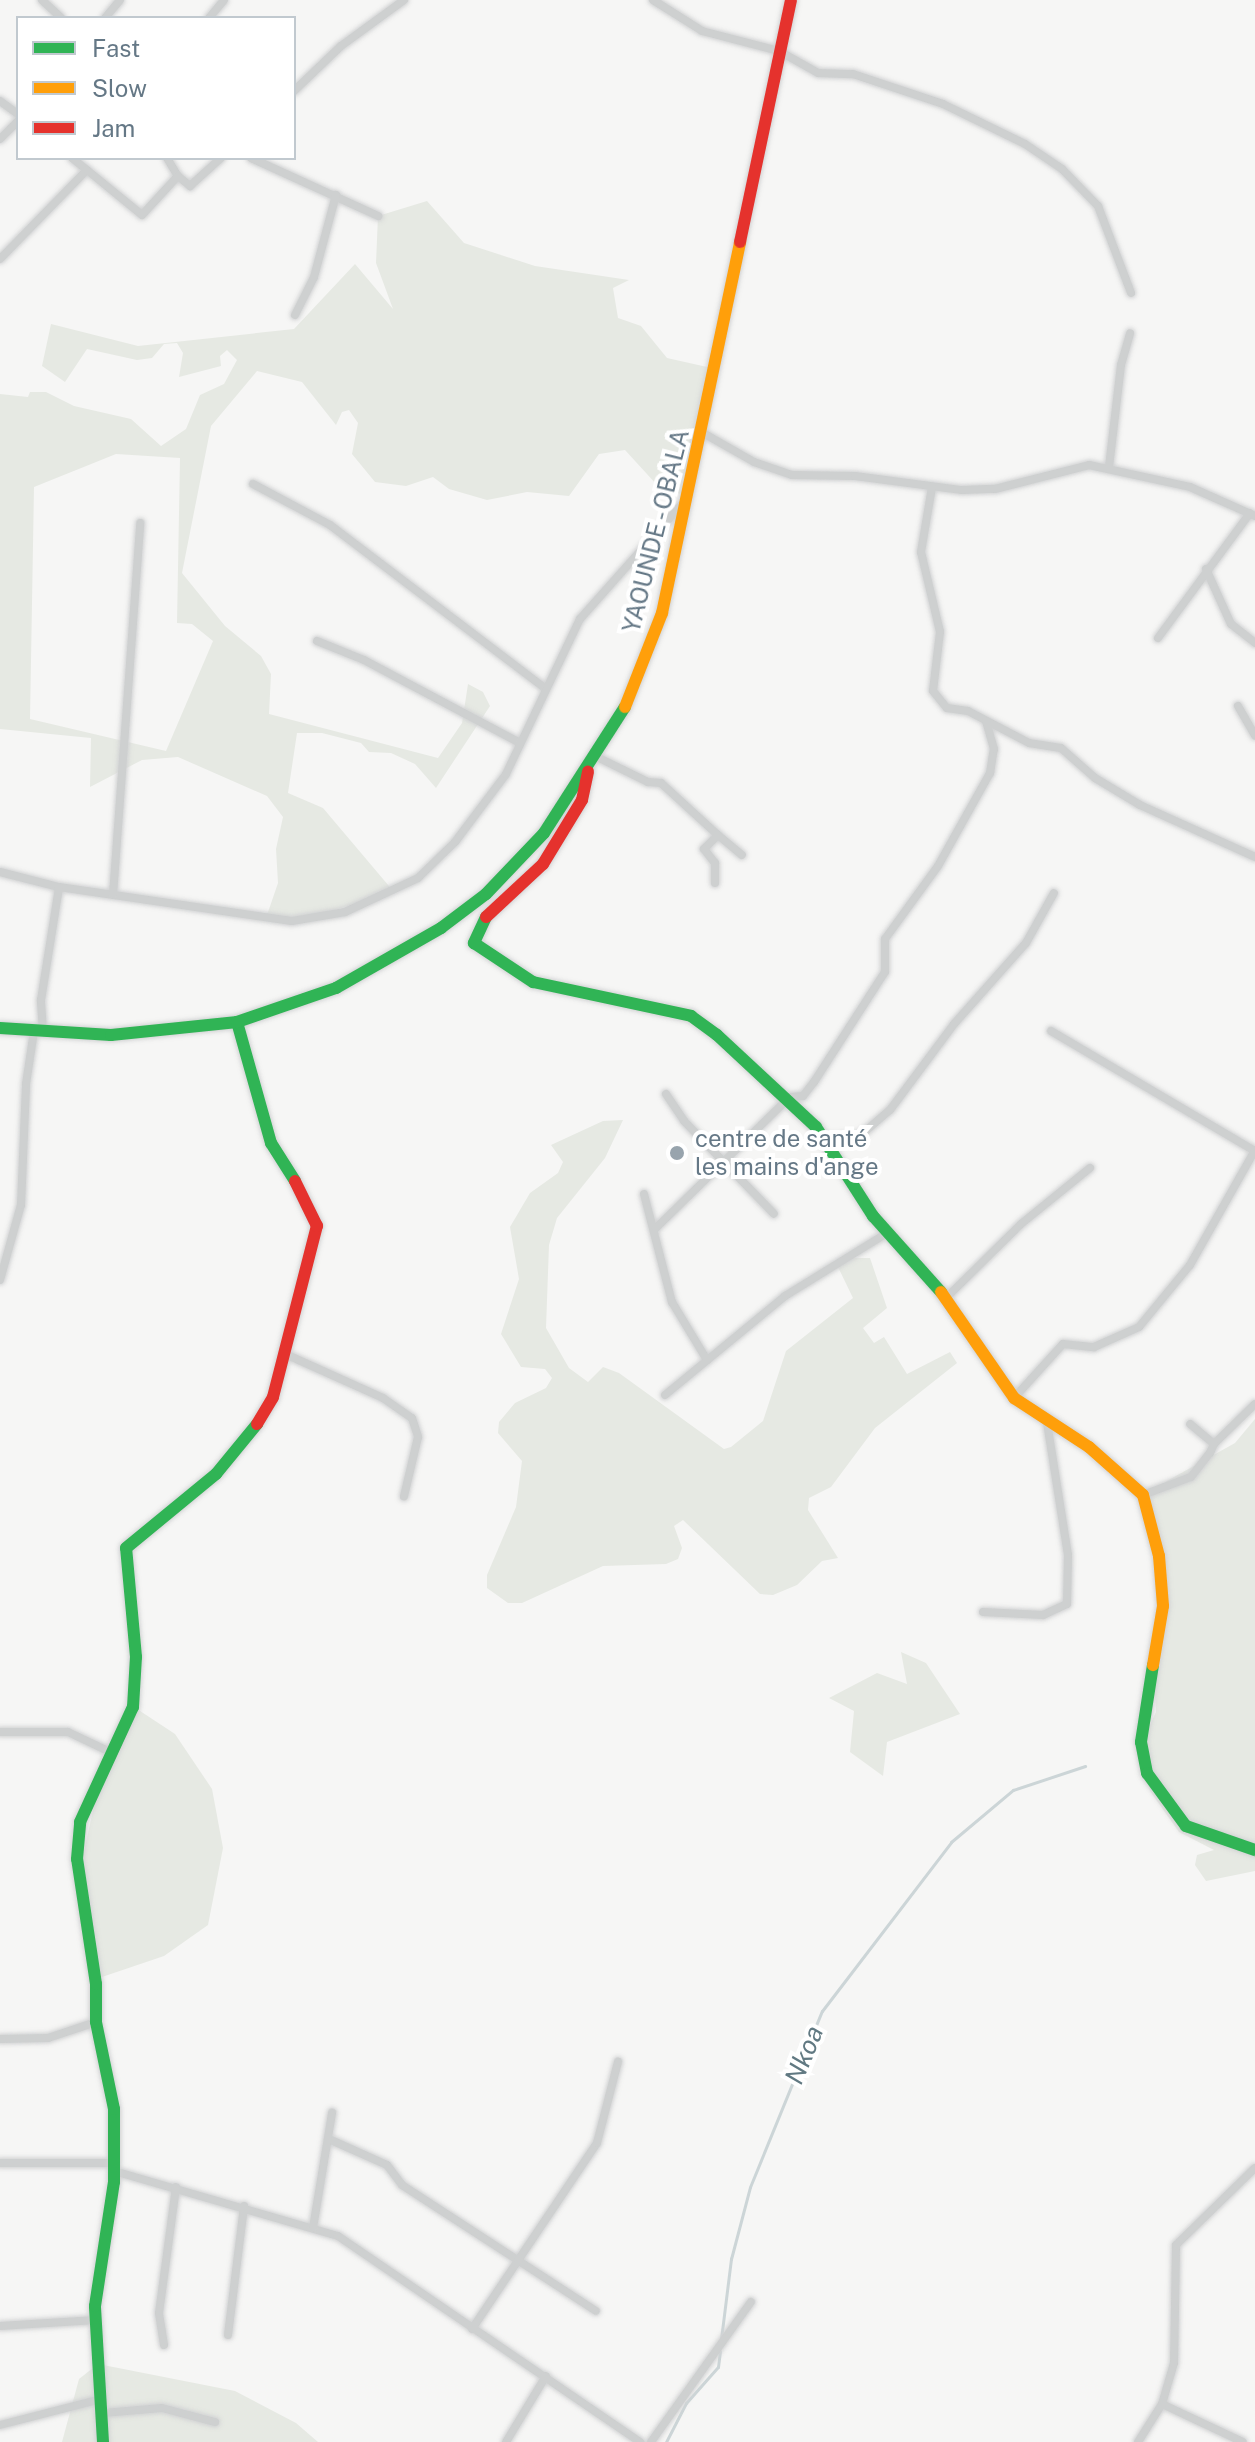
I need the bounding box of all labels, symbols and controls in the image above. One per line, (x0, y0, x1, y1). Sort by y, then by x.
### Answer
legend (16, 16, 296, 160)
text: Fast (92, 34, 140, 62)
text: Slow (92, 74, 147, 102)
text: Jam (92, 114, 135, 142)
street label: YAOUNDE - OBALA (616, 423, 696, 639)
place label: centre de santé les mains d'ange (695, 1125, 879, 1181)
marker: centre de santé les mains d'ange (666, 1142, 688, 1164)
water label: Nkoa (778, 2021, 830, 2089)

